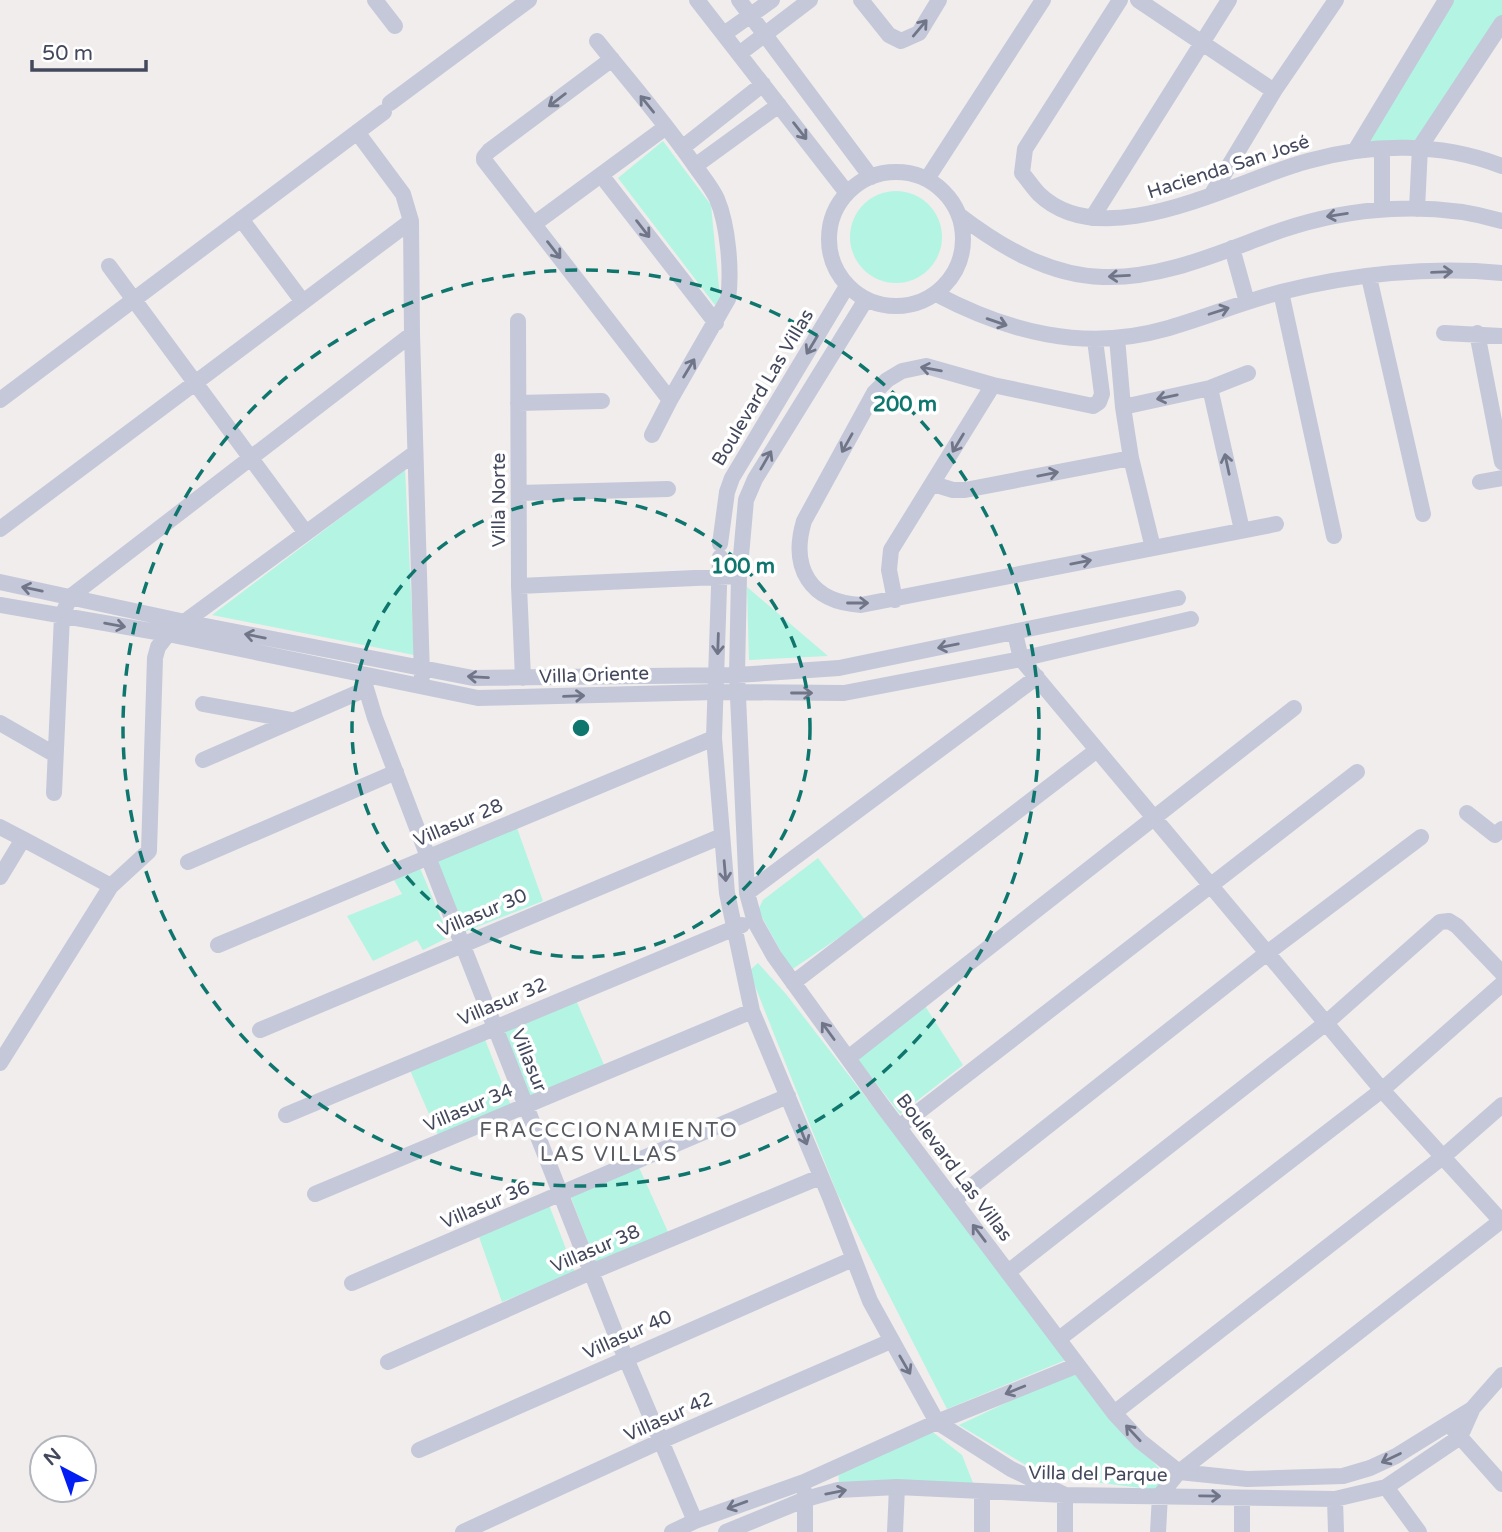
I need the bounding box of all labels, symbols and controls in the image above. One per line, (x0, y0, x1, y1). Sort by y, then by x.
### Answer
one-way arrow (912, 19, 928, 37)
scale bar (32, 28, 145, 72)
text: 50 m (42, 41, 93, 66)
one-way arrow (548, 93, 567, 108)
one-way arrow (639, 95, 655, 113)
one-way arrow (792, 121, 807, 140)
street label: Hacienda San José (1145, 130, 1312, 204)
one-way arrow (1326, 209, 1349, 222)
one-way arrow (636, 219, 651, 238)
one-way arrow (546, 240, 561, 259)
one-way arrow (1430, 265, 1453, 278)
one-way arrow (1108, 270, 1131, 283)
one-way arrow (1208, 304, 1230, 316)
street label: Boulevard Las Villas (707, 305, 818, 470)
one-way arrow (986, 317, 1008, 329)
one-way arrow (805, 334, 819, 354)
one-way arrow (682, 358, 696, 378)
one-way arrow (920, 362, 943, 375)
one-way arrow (1156, 391, 1179, 405)
text: 200 m (873, 392, 937, 417)
one-way arrow (840, 432, 853, 453)
one-way arrow (950, 433, 964, 453)
one-way arrow (759, 450, 773, 470)
street label: Villa Norte (488, 453, 510, 547)
one-way arrow (1219, 453, 1233, 476)
one-way arrow (1036, 467, 1059, 480)
text: 100 m (711, 554, 775, 579)
one-way arrow (1069, 555, 1092, 569)
one-way arrow (21, 581, 44, 595)
one-way arrow (846, 597, 869, 610)
one-way arrow (103, 619, 126, 632)
one-way arrow (244, 629, 267, 642)
one-way arrow (711, 632, 724, 655)
one-way arrow (937, 640, 960, 654)
street label: Villa Oriente (539, 662, 649, 688)
one-way arrow (467, 671, 490, 684)
one-way arrow (790, 686, 813, 700)
one-way arrow (563, 689, 586, 702)
centre of rings (569, 716, 593, 740)
street label: Villasur 28 (411, 794, 506, 852)
one-way arrow (719, 859, 732, 882)
street label: Villasur 30 (435, 884, 530, 942)
street label: Villasur 32 (455, 973, 550, 1031)
one-way arrow (821, 1022, 836, 1041)
street label: Villasur (507, 1026, 552, 1096)
street label: Villasur 34 (421, 1079, 516, 1137)
street label: Boulevard Las Villas (892, 1090, 1017, 1246)
district label: FRACCCIONAMIENTO LAS VILLAS (479, 1118, 739, 1167)
one-way arrow (797, 1123, 810, 1145)
street label: Villasur 36 (438, 1176, 533, 1234)
street label: Villasur 38 (548, 1220, 643, 1278)
one-way arrow (972, 1224, 986, 1243)
street label: Villasur 40 (580, 1306, 675, 1364)
one-way arrow (898, 1354, 912, 1374)
one-way arrow (1005, 1385, 1026, 1398)
street label: Villasur 42 (621, 1388, 716, 1446)
one-way arrow (1124, 1425, 1141, 1442)
north arrow (28, 1434, 98, 1504)
text: N (40, 1444, 65, 1470)
one-way arrow (1380, 1453, 1401, 1466)
street label: Villa del Parque (1028, 1462, 1168, 1486)
one-way arrow (824, 1485, 847, 1498)
one-way arrow (1198, 1490, 1221, 1503)
one-way arrow (727, 1500, 749, 1513)

